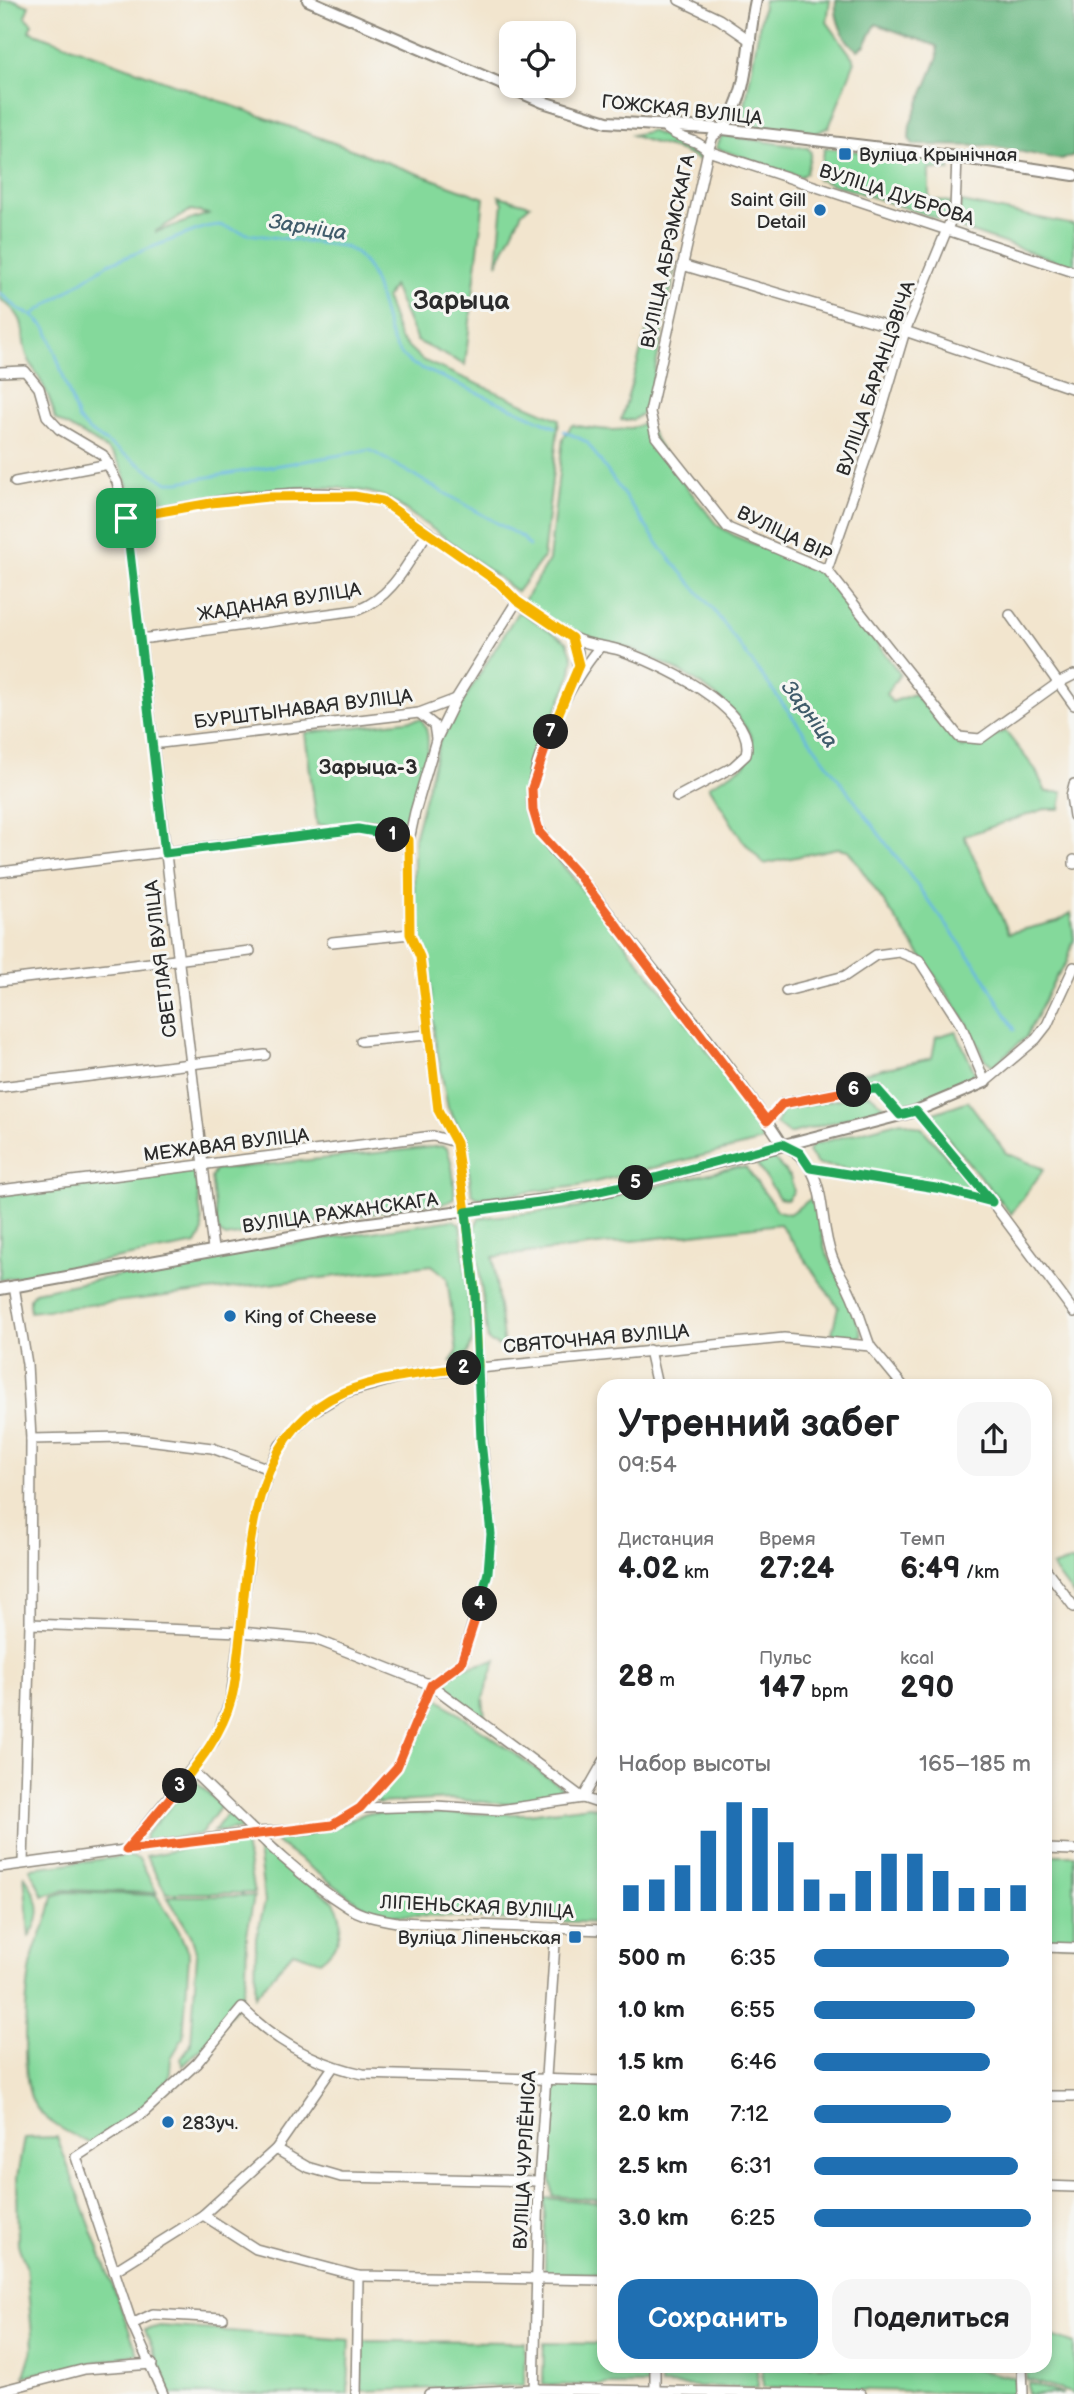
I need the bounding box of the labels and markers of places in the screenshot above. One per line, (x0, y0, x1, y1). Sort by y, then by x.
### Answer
place label: Вуліца Крынічная (859, 144, 1017, 167)
marker: Вуліца Крынічная (837, 146, 853, 162)
place label: Saint Gill Detail (730, 189, 806, 234)
marker: Saint Gill Detail (812, 202, 828, 218)
pin (96, 488, 156, 548)
pin: 7 (534, 714, 568, 750)
pin: 1 (376, 818, 410, 852)
pin: 6 (836, 1072, 872, 1108)
pin: 5 (618, 1166, 654, 1200)
place label: King of Cheese (244, 1306, 376, 1329)
marker: King of Cheese (222, 1308, 238, 1324)
pin: 2 (447, 1350, 482, 1386)
pin: 4 (462, 1586, 498, 1622)
pin: 3 (162, 1768, 198, 1803)
place label: Вуліца Ліпеньская (398, 1927, 561, 1950)
marker: Вуліца Ліпеньская (567, 1929, 583, 1945)
place label: 283уч. (182, 2112, 238, 2135)
marker: 283уч. (160, 2114, 176, 2130)

